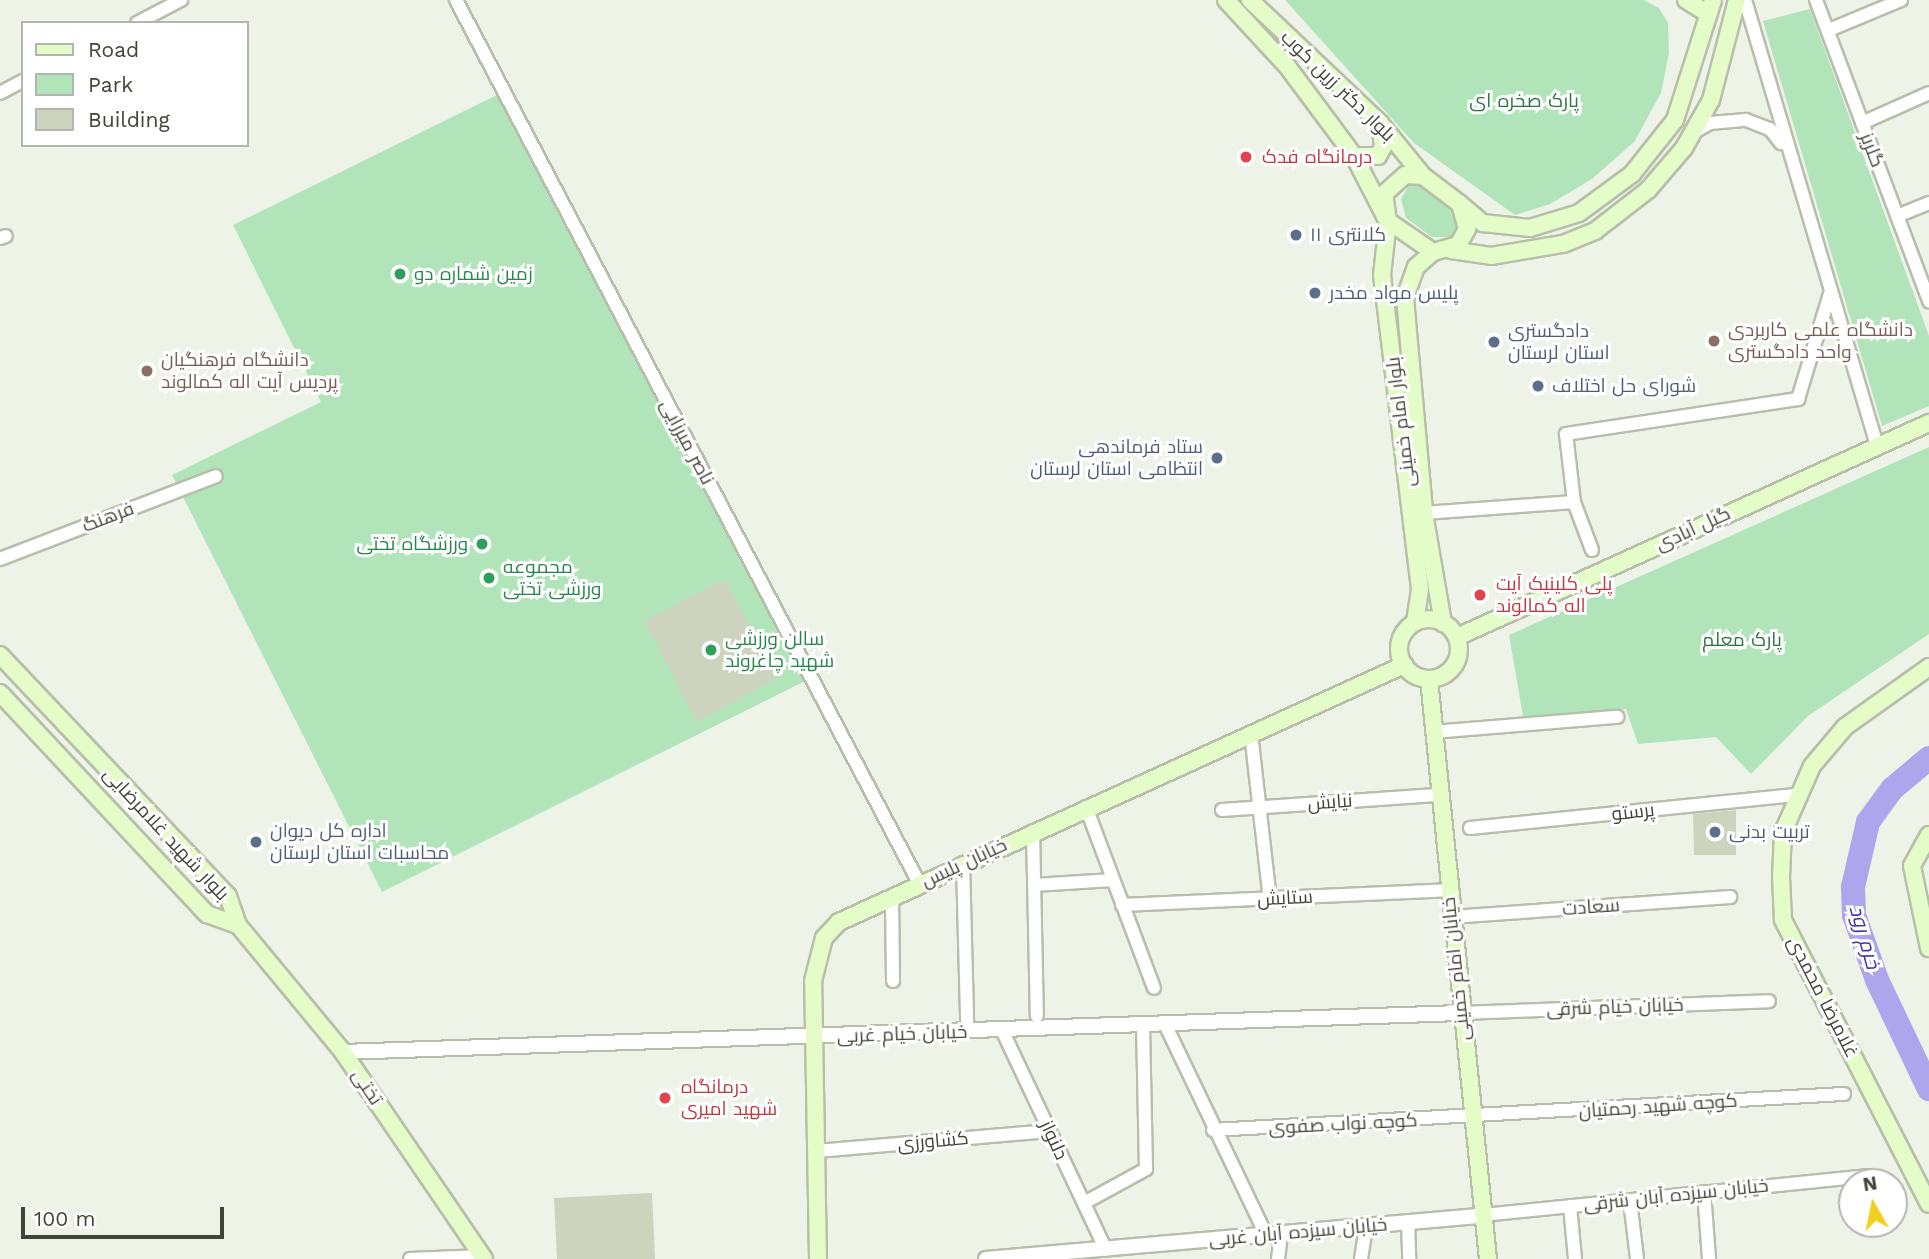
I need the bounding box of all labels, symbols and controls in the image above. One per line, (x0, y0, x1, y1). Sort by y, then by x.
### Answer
legend (21, 21, 248, 147)
street label: بلوار دکتر زرین کوب (1276, 26, 1400, 146)
text: Road (88, 37, 139, 62)
text: Park (88, 72, 133, 97)
park label: پارک صخره ای (1469, 90, 1579, 112)
text: Building (88, 107, 170, 132)
street label: گلریز (1855, 130, 1889, 170)
place label: درمانگاه فدک (1262, 146, 1372, 168)
marker: درمانگاه فدک (1236, 147, 1256, 167)
place label: کلانتری ۱۱ (1310, 224, 1386, 246)
marker: کلانتری ۱۱ (1288, 227, 1304, 243)
place label: زمین شماره دو (414, 263, 533, 285)
marker: زمین شماره دو (392, 266, 408, 282)
place label: پلیس مواد مخدر (1329, 282, 1458, 304)
marker: پلیس مواد مخدر (1307, 285, 1323, 301)
place label: دانشگاه علمی کاربردی واحد دادگستری (1728, 319, 1913, 363)
place label: دادگستری استان لرستان (1508, 320, 1610, 364)
marker: دانشگاه علمی کاربردی واحد دادگستری (1706, 333, 1722, 349)
marker: دادگستری استان لرستان (1486, 334, 1502, 350)
place label: دانشگاه فرهنگیان پردیس آیت اله کمالوند (161, 349, 338, 393)
street label: بلوار امام خمینی (1382, 356, 1420, 488)
marker: دانشگاه فرهنگیان پردیس آیت اله کمالوند (139, 363, 155, 379)
place label: شورای حل اختلاف (1552, 375, 1696, 397)
marker: شورای حل اختلاف (1530, 378, 1546, 394)
street label: ناصر میرزایی (655, 395, 719, 489)
place label: ستاد فرماندهی انتظامی استان لرستان (1030, 436, 1203, 480)
marker: ستاد فرماندهی انتظامی استان لرستان (1209, 450, 1225, 466)
street label: فرهنگ (79, 497, 137, 537)
street label: گیل آبادی (1652, 502, 1734, 556)
place label: ورزشگاه تختی (356, 533, 468, 555)
marker: ورزشگاه تختی (474, 536, 490, 552)
place label: مجموعه ورزشی تختی (503, 556, 601, 600)
marker: مجموعه ورزشی تختی (481, 570, 497, 586)
place label: پلی کلینیک آیت اله کمالوند (1496, 573, 1612, 617)
marker: پلی کلینیک آیت اله کمالوند (1470, 585, 1490, 605)
place label: سالن ورزشی شهید چاغروند (725, 628, 834, 672)
park label: پارک معلم (1702, 629, 1782, 651)
marker: سالن ورزشی شهید چاغروند (703, 642, 719, 658)
street label: بلوار شهید غلامرضایی (98, 763, 234, 905)
street label: نیایش (1307, 789, 1353, 815)
street label: پرستو (1610, 798, 1656, 826)
place label: اداره کل دیوان محاسبات استان لرستان (270, 820, 449, 864)
place label: تربیت بدنی (1729, 821, 1810, 843)
marker: تربیت بدنی (1707, 824, 1723, 840)
street label: خیابان پلیس (918, 833, 1010, 893)
marker: اداره کل دیوان محاسبات استان لرستان (248, 834, 264, 850)
street label: ستایش (1257, 885, 1313, 911)
street label: سعادت (1561, 894, 1621, 920)
street label: خیابان امام خمینی (1437, 896, 1475, 1042)
water label: خرم رود (1844, 902, 1886, 972)
street label: غلامرضا محمدی (1783, 932, 1863, 1062)
street label: خیابان خیام شرقی (1546, 993, 1684, 1021)
street label: خیابان خیام غربی (836, 1020, 968, 1048)
street label: تختی (347, 1064, 387, 1110)
place label: درمانگاه شهید امیری (681, 1076, 777, 1120)
marker: درمانگاه شهید امیری (655, 1088, 675, 1108)
street label: کوچه شهید رحمتیان (1578, 1089, 1738, 1123)
street label: کوچه نواب صفوی (1268, 1109, 1418, 1139)
street label: دلنواز (1035, 1117, 1073, 1163)
street label: کشاورزی (897, 1127, 969, 1155)
north arrow (1838, 1168, 1908, 1238)
text: N (1861, 1171, 1879, 1196)
street label: خیابان سیزده آبان شرقی (1582, 1174, 1770, 1216)
scale bar (24, 1192, 228, 1236)
text: 100 m (34, 1206, 96, 1231)
street label: خیابان سیزده آبان غربی (1208, 1213, 1388, 1251)

